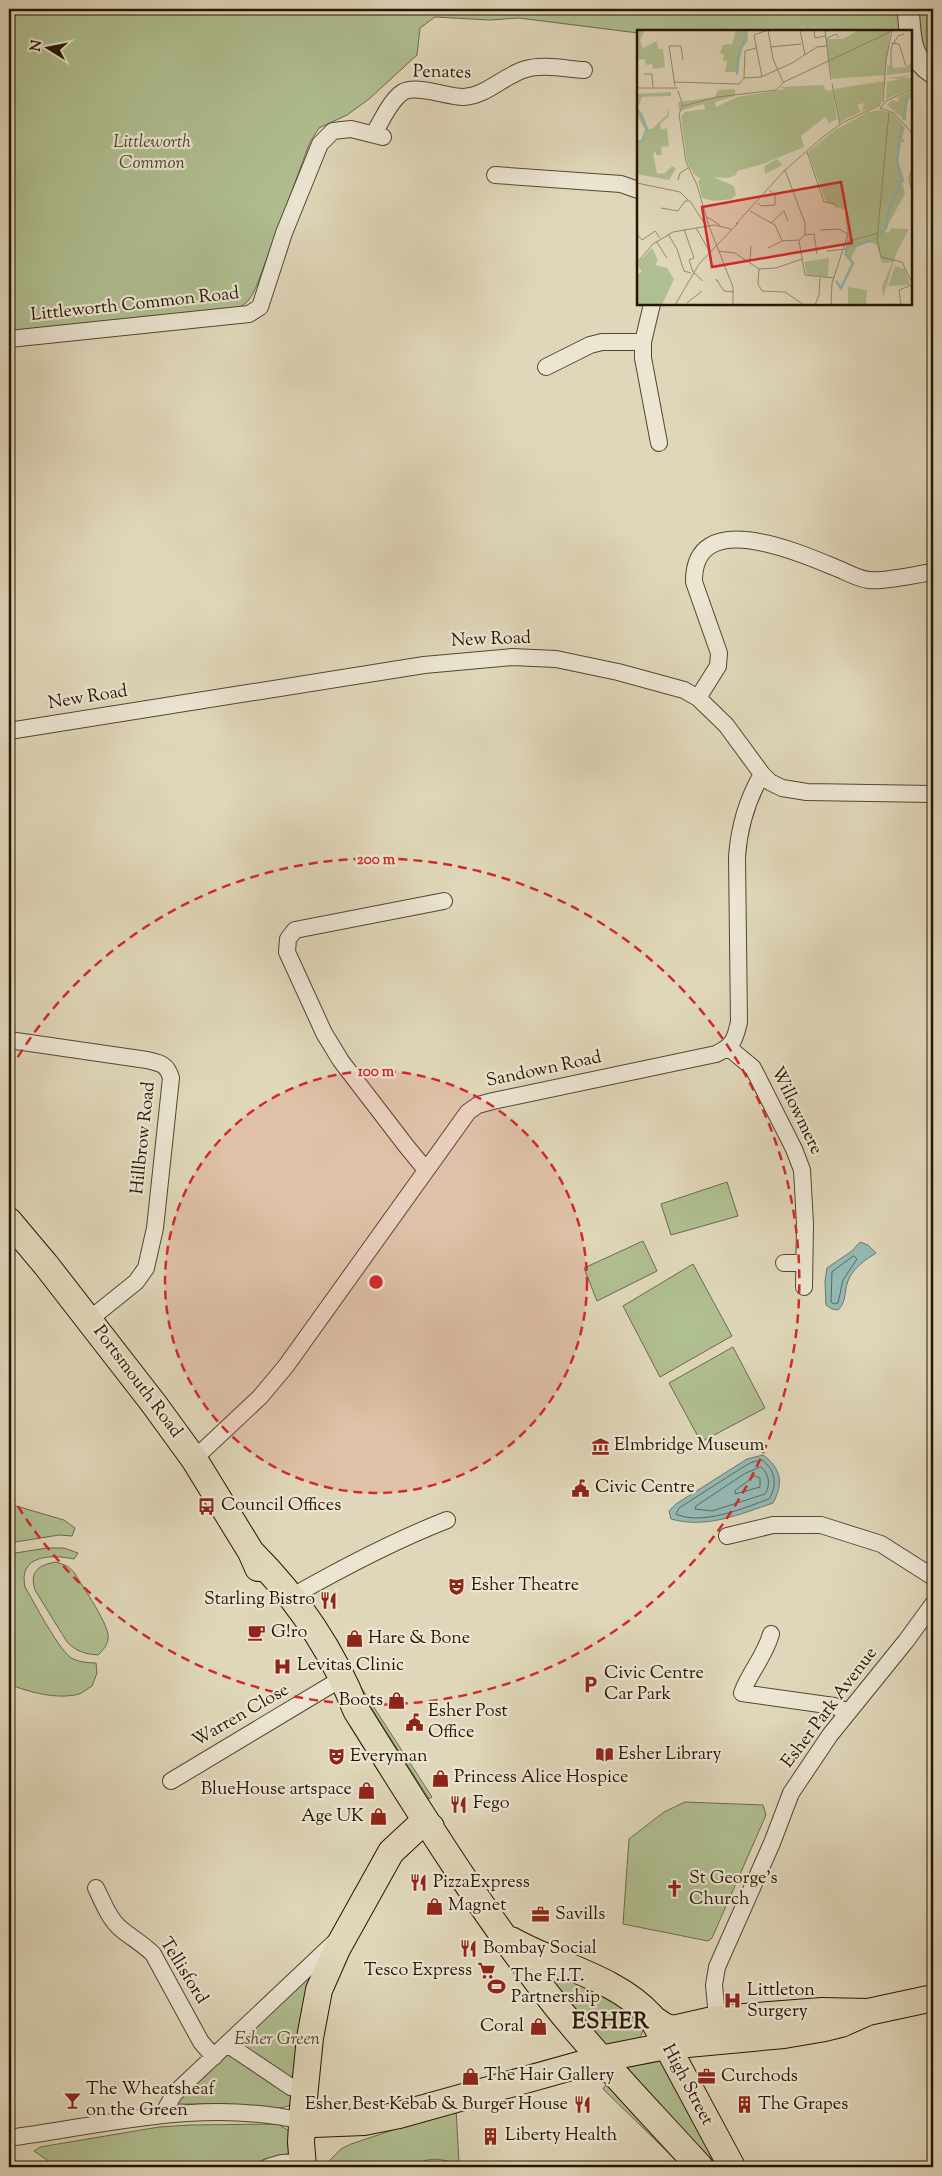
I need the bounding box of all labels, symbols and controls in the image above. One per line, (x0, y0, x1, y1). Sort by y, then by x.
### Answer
north arrow (22, 22, 72, 72)
inset map (637, 30, 912, 305)
text: N (26, 39, 48, 53)
street label: Penates (413, 59, 471, 87)
park label: Littleworth Common (113, 130, 191, 177)
street label: Littleworth Common Road (29, 281, 241, 329)
street label: New Road (451, 626, 531, 654)
street label: New Road (46, 679, 130, 717)
text: 200 m (357, 850, 396, 871)
street label: Sandown Road (484, 1045, 604, 1095)
text: 100 m (358, 1062, 395, 1083)
street label: Willowmere (764, 1063, 828, 1159)
street label: Hillbrow Road (125, 1080, 163, 1196)
centre of rings (367, 1273, 385, 1291)
street label: Portsmouth Road (86, 1320, 188, 1444)
place label: Elmbridge Museum (614, 1433, 765, 1459)
museum icon: Elmbridge Museum (590, 1436, 610, 1456)
place label: Civic Centre (595, 1475, 695, 1501)
public building icon: Civic Centre (571, 1478, 591, 1498)
place label: Council Offices (221, 1493, 341, 1519)
bus stop icon: Council Offices (197, 1496, 217, 1516)
place label: Esher Theatre (471, 1573, 579, 1599)
theatre icon: Esher Theatre (447, 1576, 467, 1596)
place label: Starling Bistro (204, 1587, 315, 1613)
restaurant icon: Starling Bistro (319, 1590, 339, 1610)
place label: G!ro (271, 1620, 307, 1646)
cafe icon: G!ro (247, 1623, 267, 1643)
place label: Hare & Bone (368, 1626, 470, 1652)
shop icon: Hare & Bone (344, 1629, 364, 1649)
street label: Esher Park Avenue (776, 1642, 884, 1774)
place label: Levitas Clinic (297, 1653, 404, 1679)
hospital icon: Levitas Clinic (273, 1656, 293, 1676)
place label: Civic Centre Car Park (604, 1661, 704, 1708)
parking icon: Civic Centre Car Park (580, 1674, 600, 1694)
street label: Warren Close (188, 1678, 294, 1754)
place label: Boots (339, 1688, 383, 1714)
shop icon: Boots (387, 1691, 407, 1711)
place label: Esher Post Office (428, 1699, 508, 1746)
public building icon: Esher Post Office (404, 1712, 424, 1732)
place label: Esher Library (618, 1742, 721, 1768)
place label: Everyman (350, 1744, 428, 1770)
library icon: Esher Library (594, 1745, 614, 1765)
theatre icon: Everyman (326, 1747, 346, 1767)
place label: Princess Alice Hospice (454, 1765, 628, 1791)
shop icon: Princess Alice Hospice (430, 1768, 450, 1788)
place label: BlueHouse artspace (201, 1777, 352, 1803)
shop icon: BlueHouse artspace (356, 1780, 376, 1800)
place label: Fego (473, 1791, 510, 1817)
restaurant icon: Fego (449, 1794, 469, 1814)
place label: Age UK (301, 1804, 364, 1830)
shop icon: Age UK (368, 1807, 388, 1827)
place label: St George's Church (689, 1866, 778, 1913)
place label: PizzaExpress (433, 1870, 530, 1896)
restaurant icon: PizzaExpress (409, 1873, 429, 1893)
church icon: St George's Church (665, 1879, 685, 1899)
place label: Magnet (448, 1893, 506, 1919)
shop icon: Magnet (424, 1896, 444, 1916)
place label: Savills (555, 1902, 605, 1928)
office icon: Savills (531, 1905, 551, 1925)
street label: Tellisford (152, 1933, 214, 2009)
place label: Bombay Social (483, 1936, 597, 1962)
restaurant icon: Bombay Social (459, 1939, 479, 1959)
place label: Tesco Express (364, 1958, 472, 1984)
supermarket icon: Tesco Express (476, 1961, 496, 1981)
place label: The F.I.T. Partnership (511, 1964, 600, 2011)
sports icon: The F.I.T. Partnership (487, 1977, 507, 1997)
place label: Littleton Surgery (747, 1978, 815, 2025)
hospital icon: Littleton Surgery (723, 1991, 743, 2011)
district label: ESHER (572, 2007, 650, 2039)
place label: Coral (480, 2014, 524, 2040)
shop icon: Coral (528, 2017, 548, 2037)
park label: Esher Green (234, 2027, 321, 2053)
street label: High Street (655, 2040, 719, 2130)
place label: The Hair Gallery (484, 2063, 614, 2089)
place label: Curchods (721, 2064, 798, 2090)
shop icon: The Hair Gallery (460, 2066, 480, 2086)
office icon: Curchods (697, 2067, 717, 2087)
place label: The Wheatsheaf on the Green (86, 2077, 215, 2124)
bar icon: The Wheatsheaf on the Green (62, 2090, 82, 2110)
place label: Esher Best Kebab & Burger House (305, 2092, 568, 2118)
place label: The Grapes (758, 2092, 848, 2118)
restaurant icon: Esher Best Kebab & Burger House (572, 2095, 592, 2115)
building icon: The Grapes (734, 2095, 754, 2115)
place label: Liberty Health (505, 2123, 618, 2149)
building icon: Liberty Health (481, 2126, 501, 2146)

